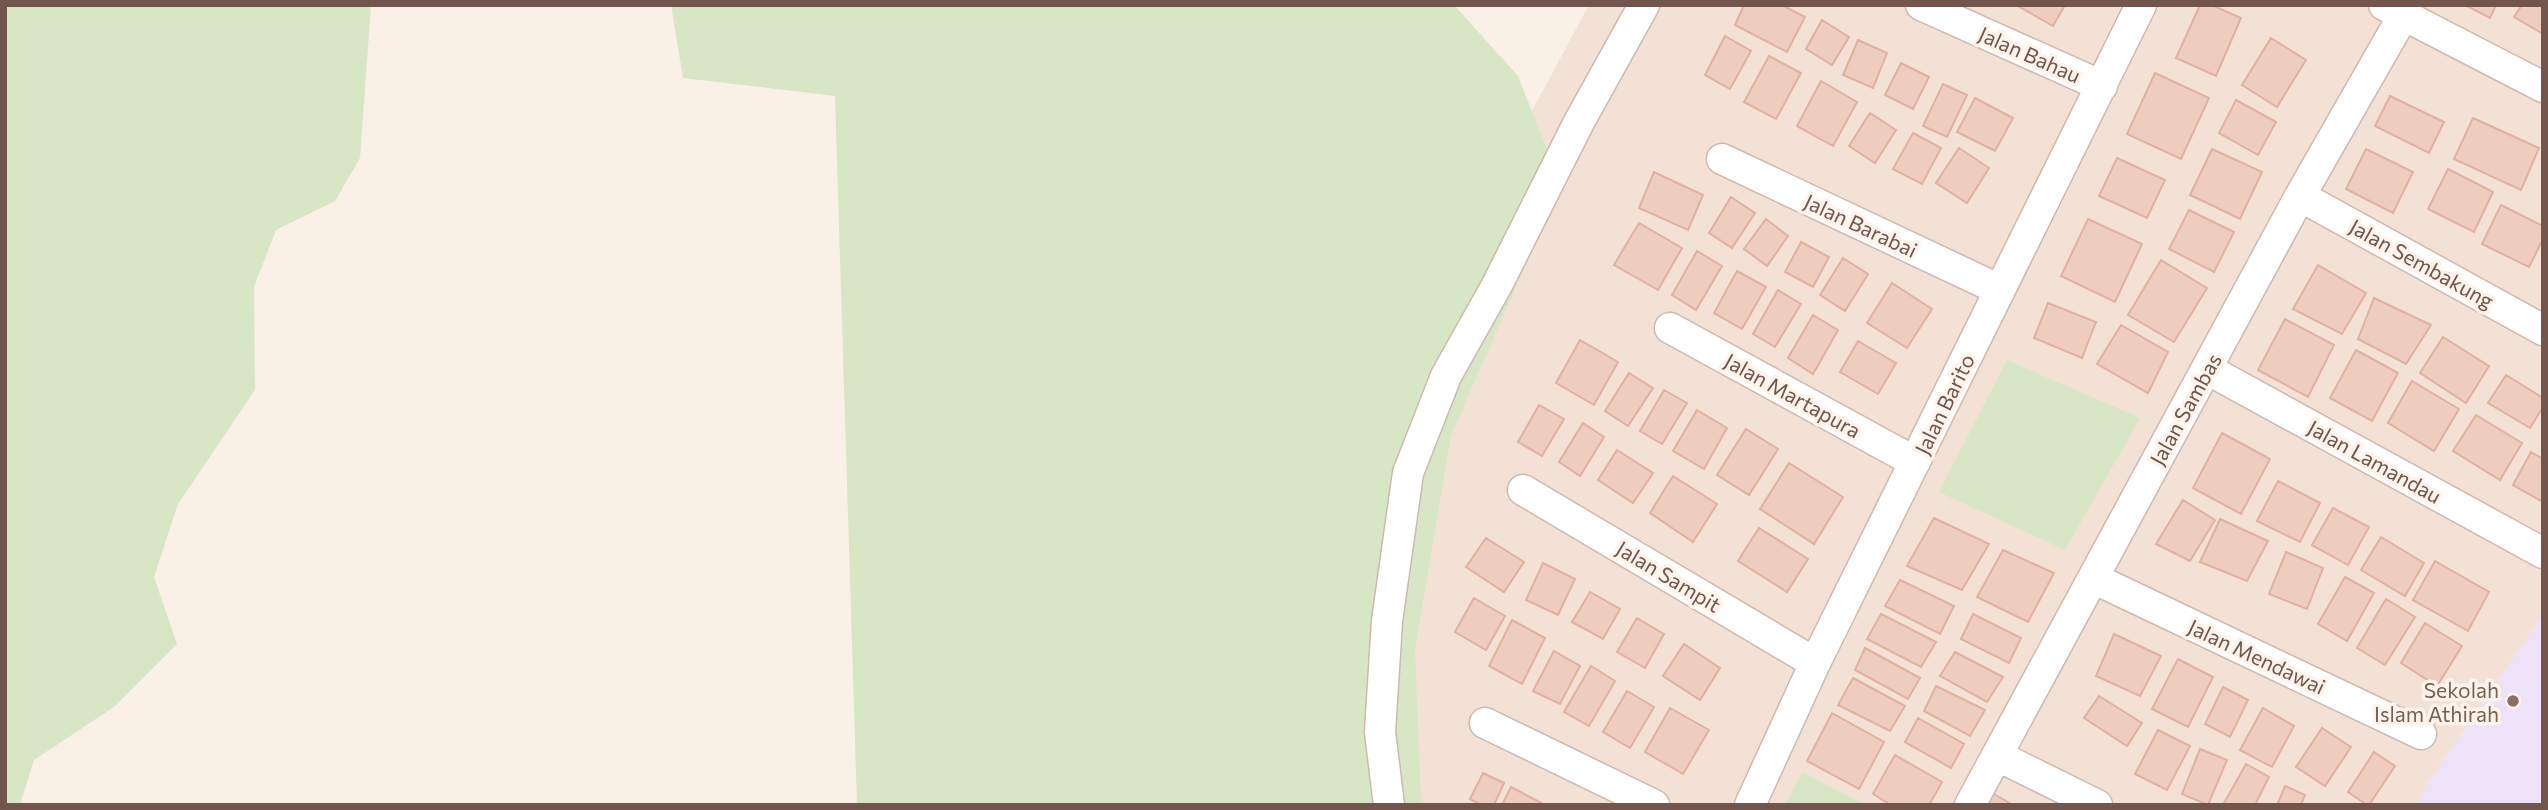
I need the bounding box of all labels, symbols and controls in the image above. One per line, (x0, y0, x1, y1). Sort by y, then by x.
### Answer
street label: Jalan Bahau (1975, 20, 2085, 88)
street label: Jalan Barabai (1800, 188, 1922, 262)
street label: Jalan Sembakung (2345, 213, 2499, 313)
street label: Jalan Martapura (1721, 347, 1865, 443)
street label: Jalan Sambas (2144, 349, 2226, 469)
street label: Jalan Barito (1909, 350, 1979, 458)
street label: Jalan Lamandau (2304, 414, 2446, 508)
street label: Jalan Sampit (1612, 535, 1726, 617)
street label: Jalan Mendawai (2184, 613, 2330, 699)
place label: Sekolah Islam Athirah (2374, 677, 2499, 726)
marker: Sekolah Islam Athirah (2505, 693, 2521, 709)

